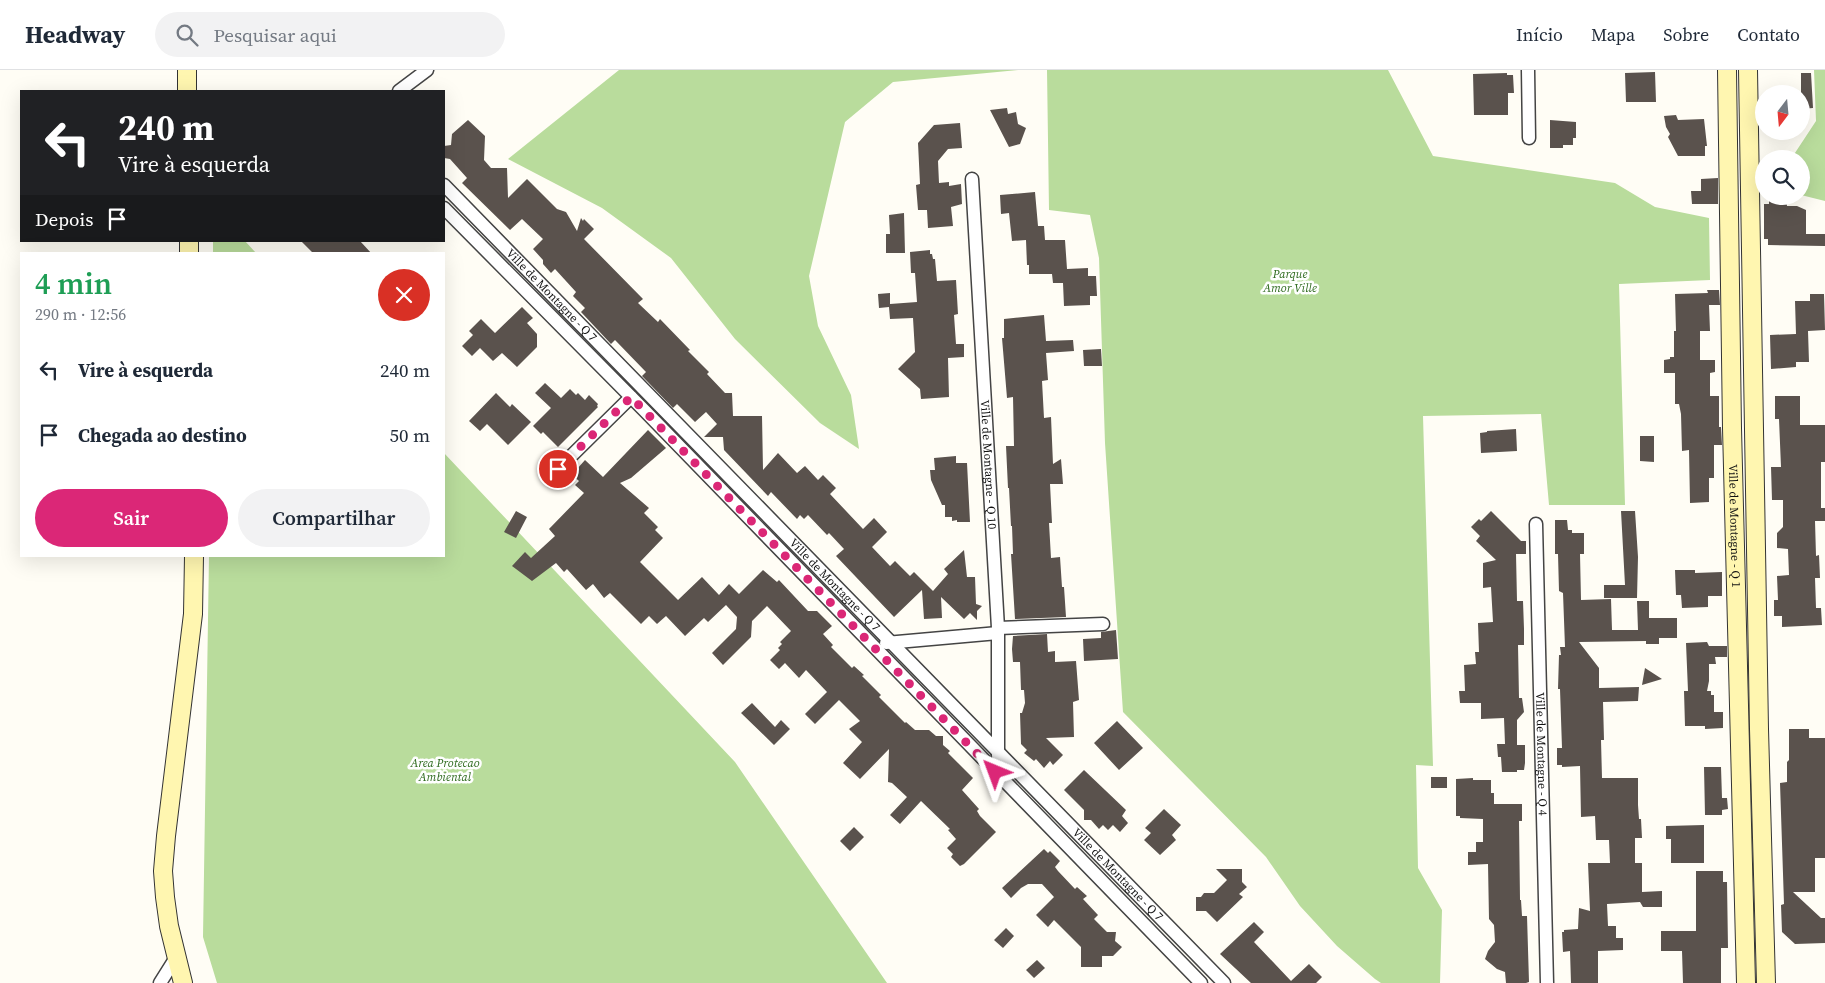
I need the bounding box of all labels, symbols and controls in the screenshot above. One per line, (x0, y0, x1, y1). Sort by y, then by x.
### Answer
search box (155, 12, 505, 57)
text: Headway (25, 18, 125, 51)
icon: search (173, 21, 201, 49)
text: Pesquisar aqui (213, 22, 337, 48)
text: Início (1516, 22, 1563, 47)
text: Mapa (1591, 22, 1635, 47)
text: Sobre (1663, 22, 1709, 47)
text: Contato (1737, 22, 1800, 47)
north arrow (1755, 85, 1810, 140)
map controls (1755, 85, 1810, 205)
text: 240 m (118, 104, 214, 152)
icon: left (35, 110, 100, 175)
text: Vire à esquerda (118, 149, 270, 179)
button: search (1755, 150, 1810, 205)
icon: arrive (103, 205, 131, 233)
text: Depois (35, 206, 93, 232)
street label: Ville de Montagne - Q 7 (503, 245, 601, 345)
text: 4 min (35, 263, 112, 304)
park label: Parque Amor Ville (1262, 266, 1317, 296)
button: close (378, 269, 430, 321)
text: 290 m · 12:56 (35, 303, 126, 325)
icon: left (35, 356, 63, 384)
text: Vire à esquerda (78, 357, 213, 383)
text: 240 m (380, 357, 430, 383)
street label: Ville de Montagne - Q 10 (977, 399, 1000, 530)
icon: arrive (35, 421, 63, 449)
text: Chegada ao destino (78, 422, 247, 448)
text: 50 m (389, 422, 430, 448)
pin (537, 448, 579, 490)
icon: arrive (544, 455, 572, 483)
street label: Ville de Montagne - Q 1 (1725, 464, 1744, 588)
button: Sair (35, 489, 228, 547)
button: Compartilhar (238, 489, 430, 547)
street label: Ville de Montagne - Q 7 (786, 535, 884, 635)
street label: Ville de Montagne - Q 4 (1532, 692, 1551, 816)
position arrow (968, 745, 1020, 797)
park label: Area Protecao Ambiental (409, 755, 480, 785)
street label: Ville de Montagne - Q 7 (1069, 825, 1167, 924)

